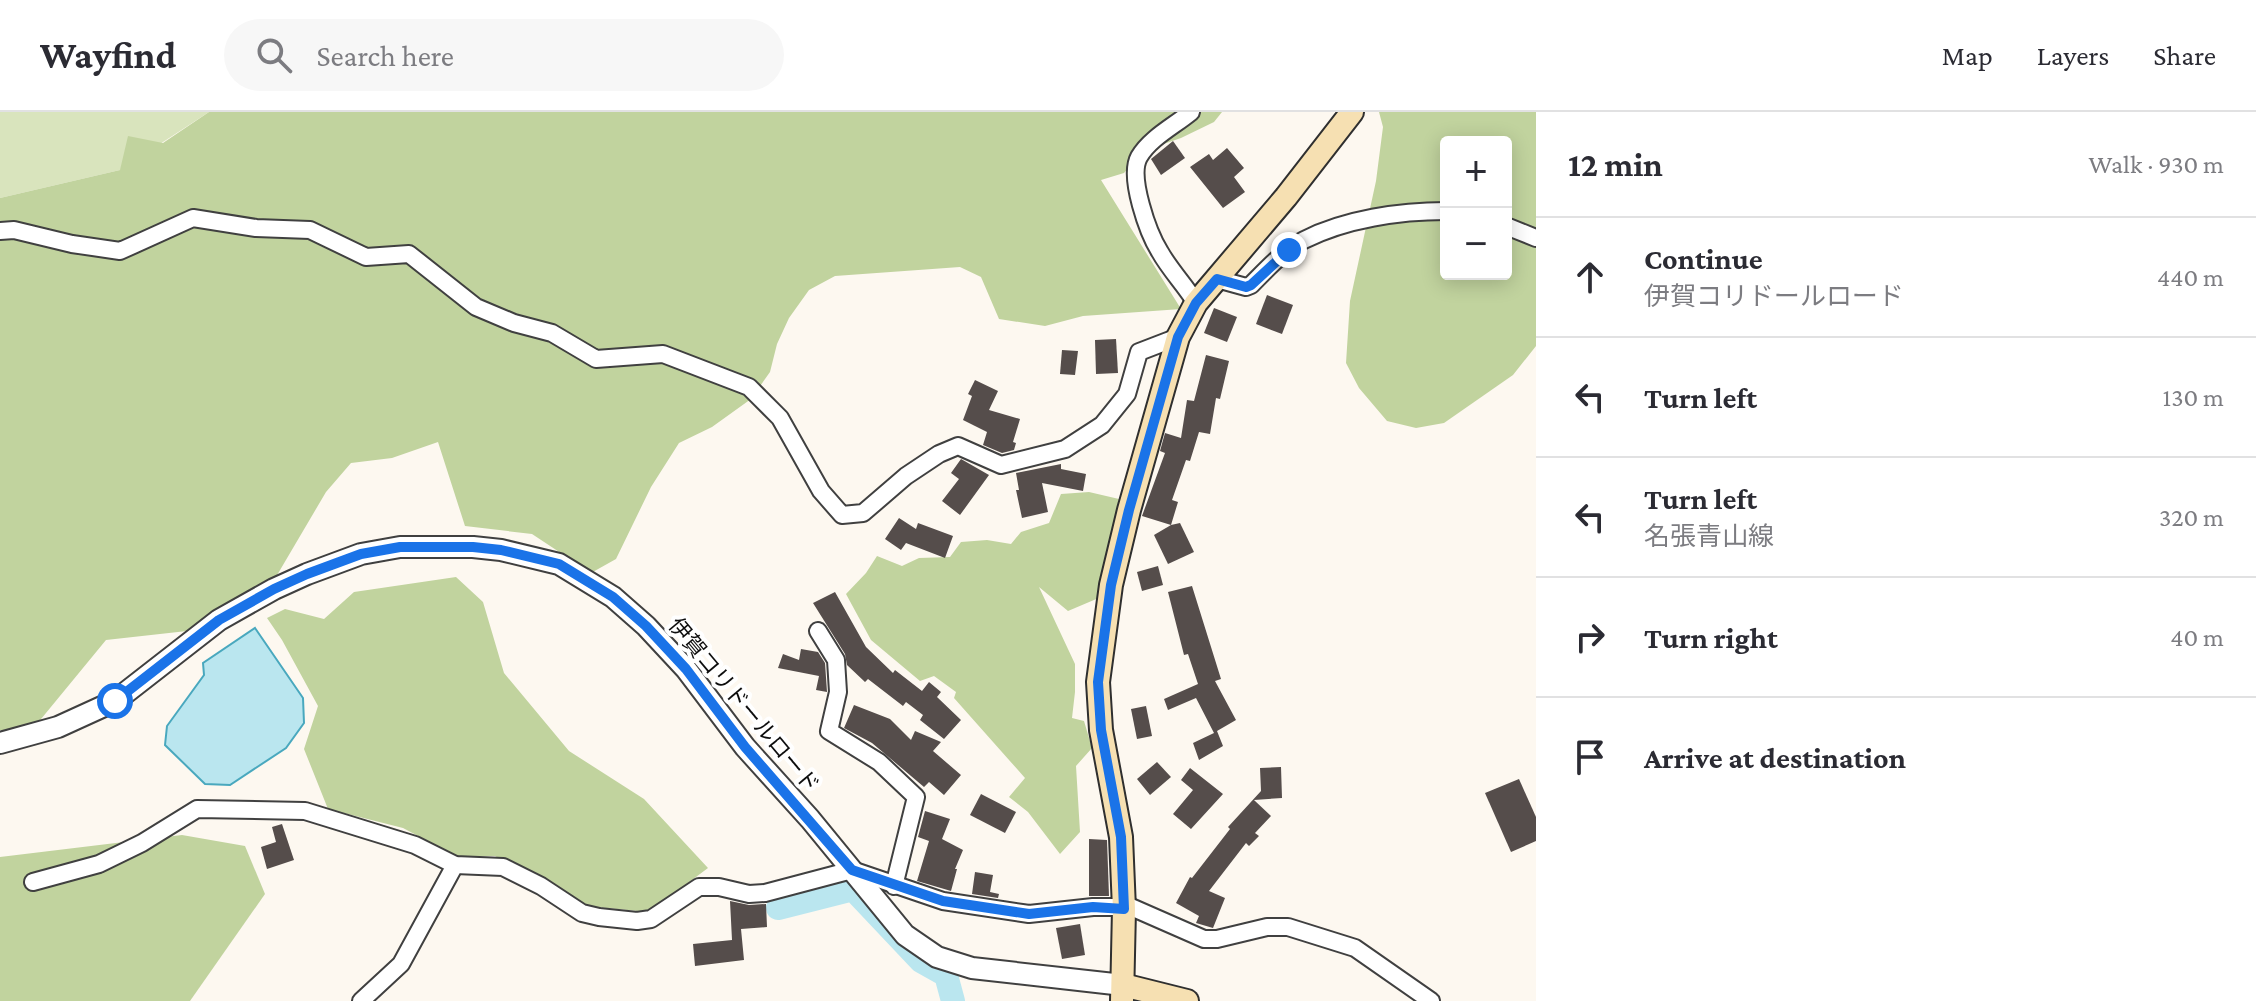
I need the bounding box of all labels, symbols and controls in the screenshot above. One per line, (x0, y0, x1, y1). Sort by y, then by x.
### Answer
search box (224, 19, 784, 91)
icon: search (252, 33, 296, 77)
text: Wayfind (40, 34, 176, 76)
text: Search here (316, 39, 454, 72)
text: Map (1942, 40, 1993, 71)
text: Layers (2037, 40, 2109, 71)
text: Share (2153, 40, 2216, 71)
map controls (1440, 136, 1512, 280)
button: + (1440, 136, 1512, 208)
text: 12 min (1568, 146, 1663, 183)
text: Walk · 930 m (2088, 150, 2224, 179)
button: − (1440, 208, 1512, 280)
route end (1271, 232, 1307, 268)
text: Continue (1644, 242, 1763, 275)
icon: ahead (1568, 255, 1612, 299)
text: 440 m (2157, 263, 2224, 292)
text: 伊賀コリドールロード (1644, 282, 1904, 311)
icon: left (1568, 375, 1612, 419)
text: Turn left (1644, 381, 1757, 414)
text: 130 m (2163, 383, 2224, 412)
text: Turn left (1644, 482, 1757, 515)
icon: left (1568, 495, 1612, 539)
text: 320 m (2159, 503, 2224, 532)
text: 名張青山線 (1644, 522, 1774, 551)
street label: 伊賀コリドールロード (664, 613, 824, 797)
icon: right (1568, 615, 1612, 659)
text: Turn right (1644, 621, 1778, 654)
text: 40 m (2170, 623, 2224, 652)
route start (97, 683, 133, 719)
icon: arrive (1568, 735, 1612, 779)
text: Arrive at destination (1644, 741, 1906, 774)

